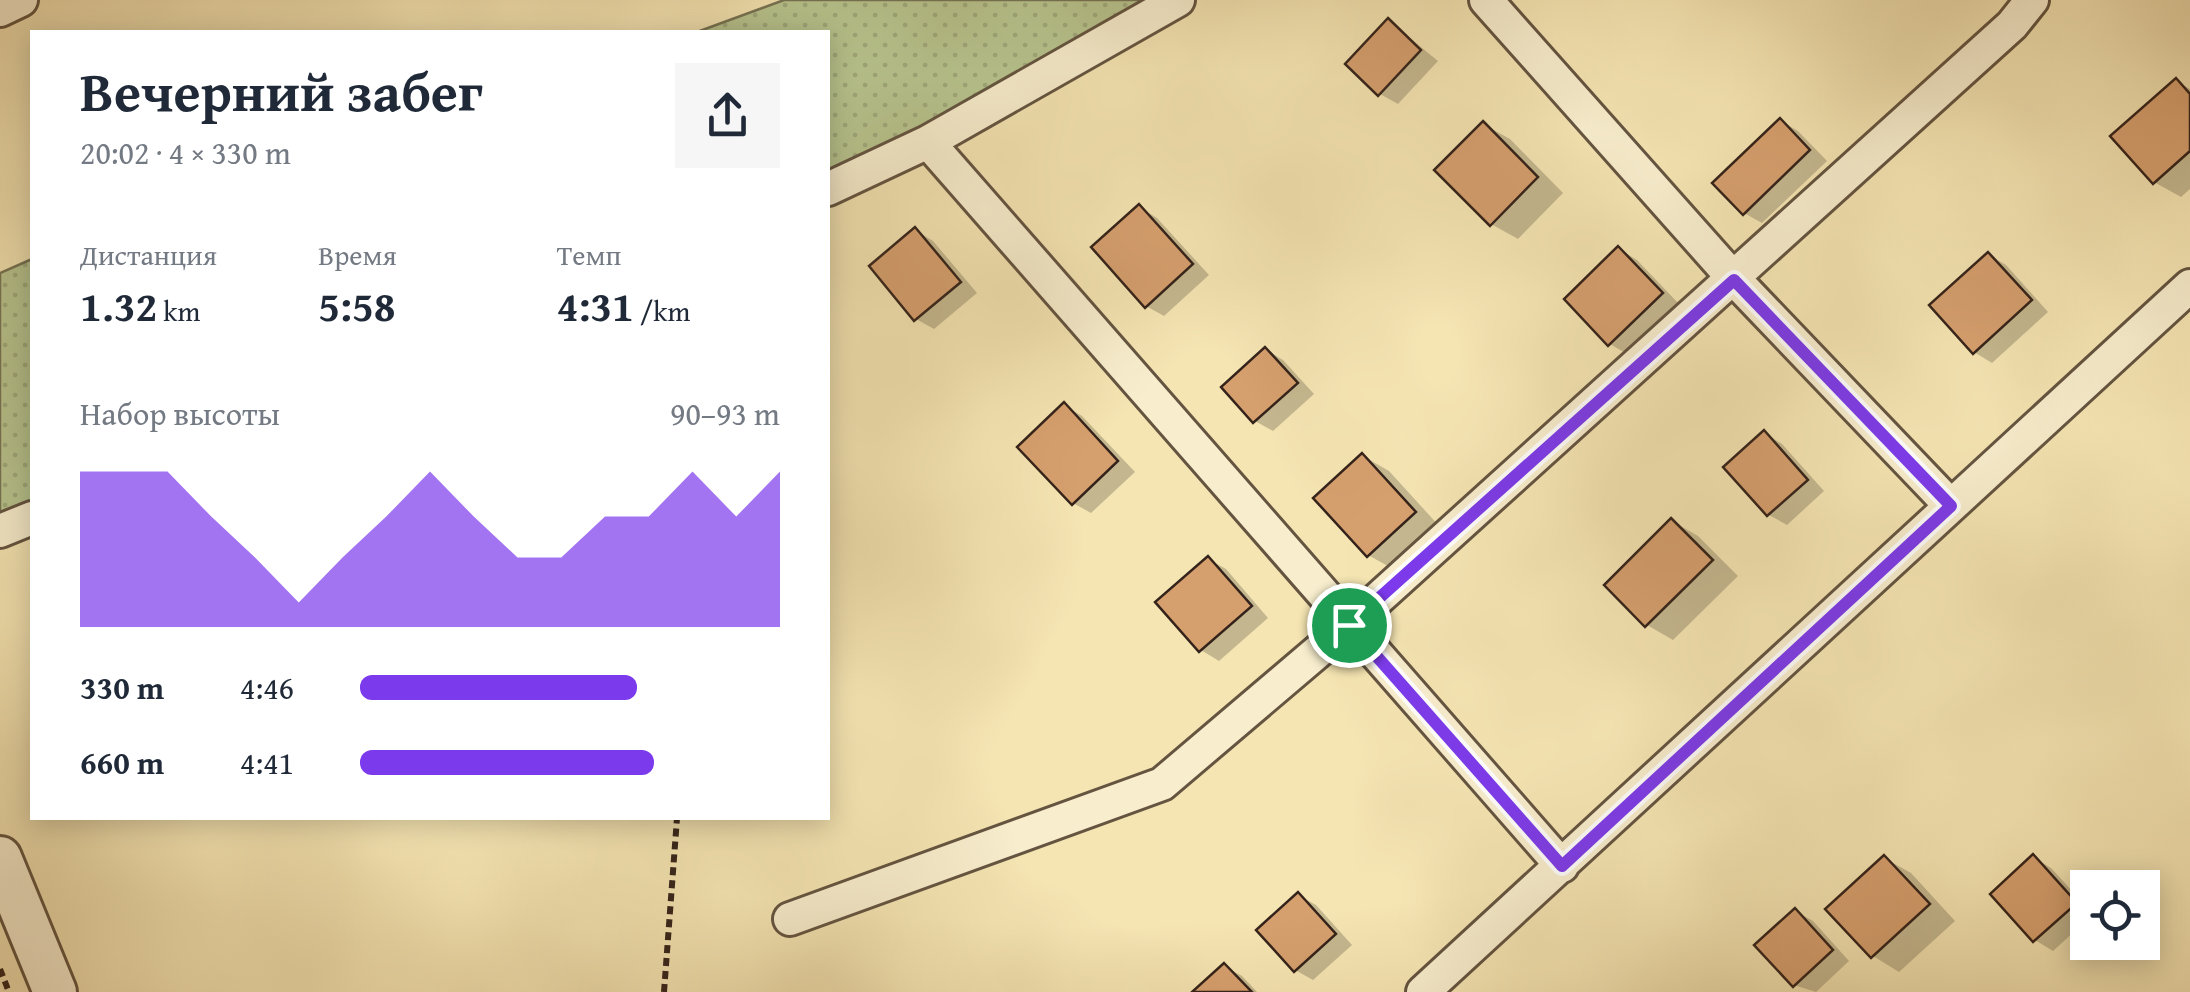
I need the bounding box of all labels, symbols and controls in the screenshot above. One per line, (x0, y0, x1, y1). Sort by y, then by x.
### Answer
text: Вечерний забег (80, 51, 483, 131)
button: share (675, 63, 780, 168)
text: 20:02 · 4 × 330 m (80, 129, 291, 176)
text: Дистанция (80, 234, 217, 275)
text: Время (318, 234, 397, 275)
text: Темп (557, 234, 621, 275)
text: 1.32 (80, 275, 157, 336)
text: 5:58 (318, 275, 395, 336)
text: 4:31 (557, 275, 634, 336)
text: km (157, 290, 200, 331)
text: /km (634, 290, 690, 331)
text: Набор высоты (80, 390, 280, 437)
text: 90–93 m (670, 390, 780, 437)
pin (1307, 583, 1392, 668)
icon: arrive (1322, 598, 1377, 653)
text: 330 m (80, 664, 164, 711)
text: 4:46 (240, 664, 294, 711)
text: 660 m (80, 739, 164, 786)
text: 4:41 (240, 739, 294, 786)
map controls (2070, 870, 2160, 960)
button: locate (2070, 870, 2160, 960)

